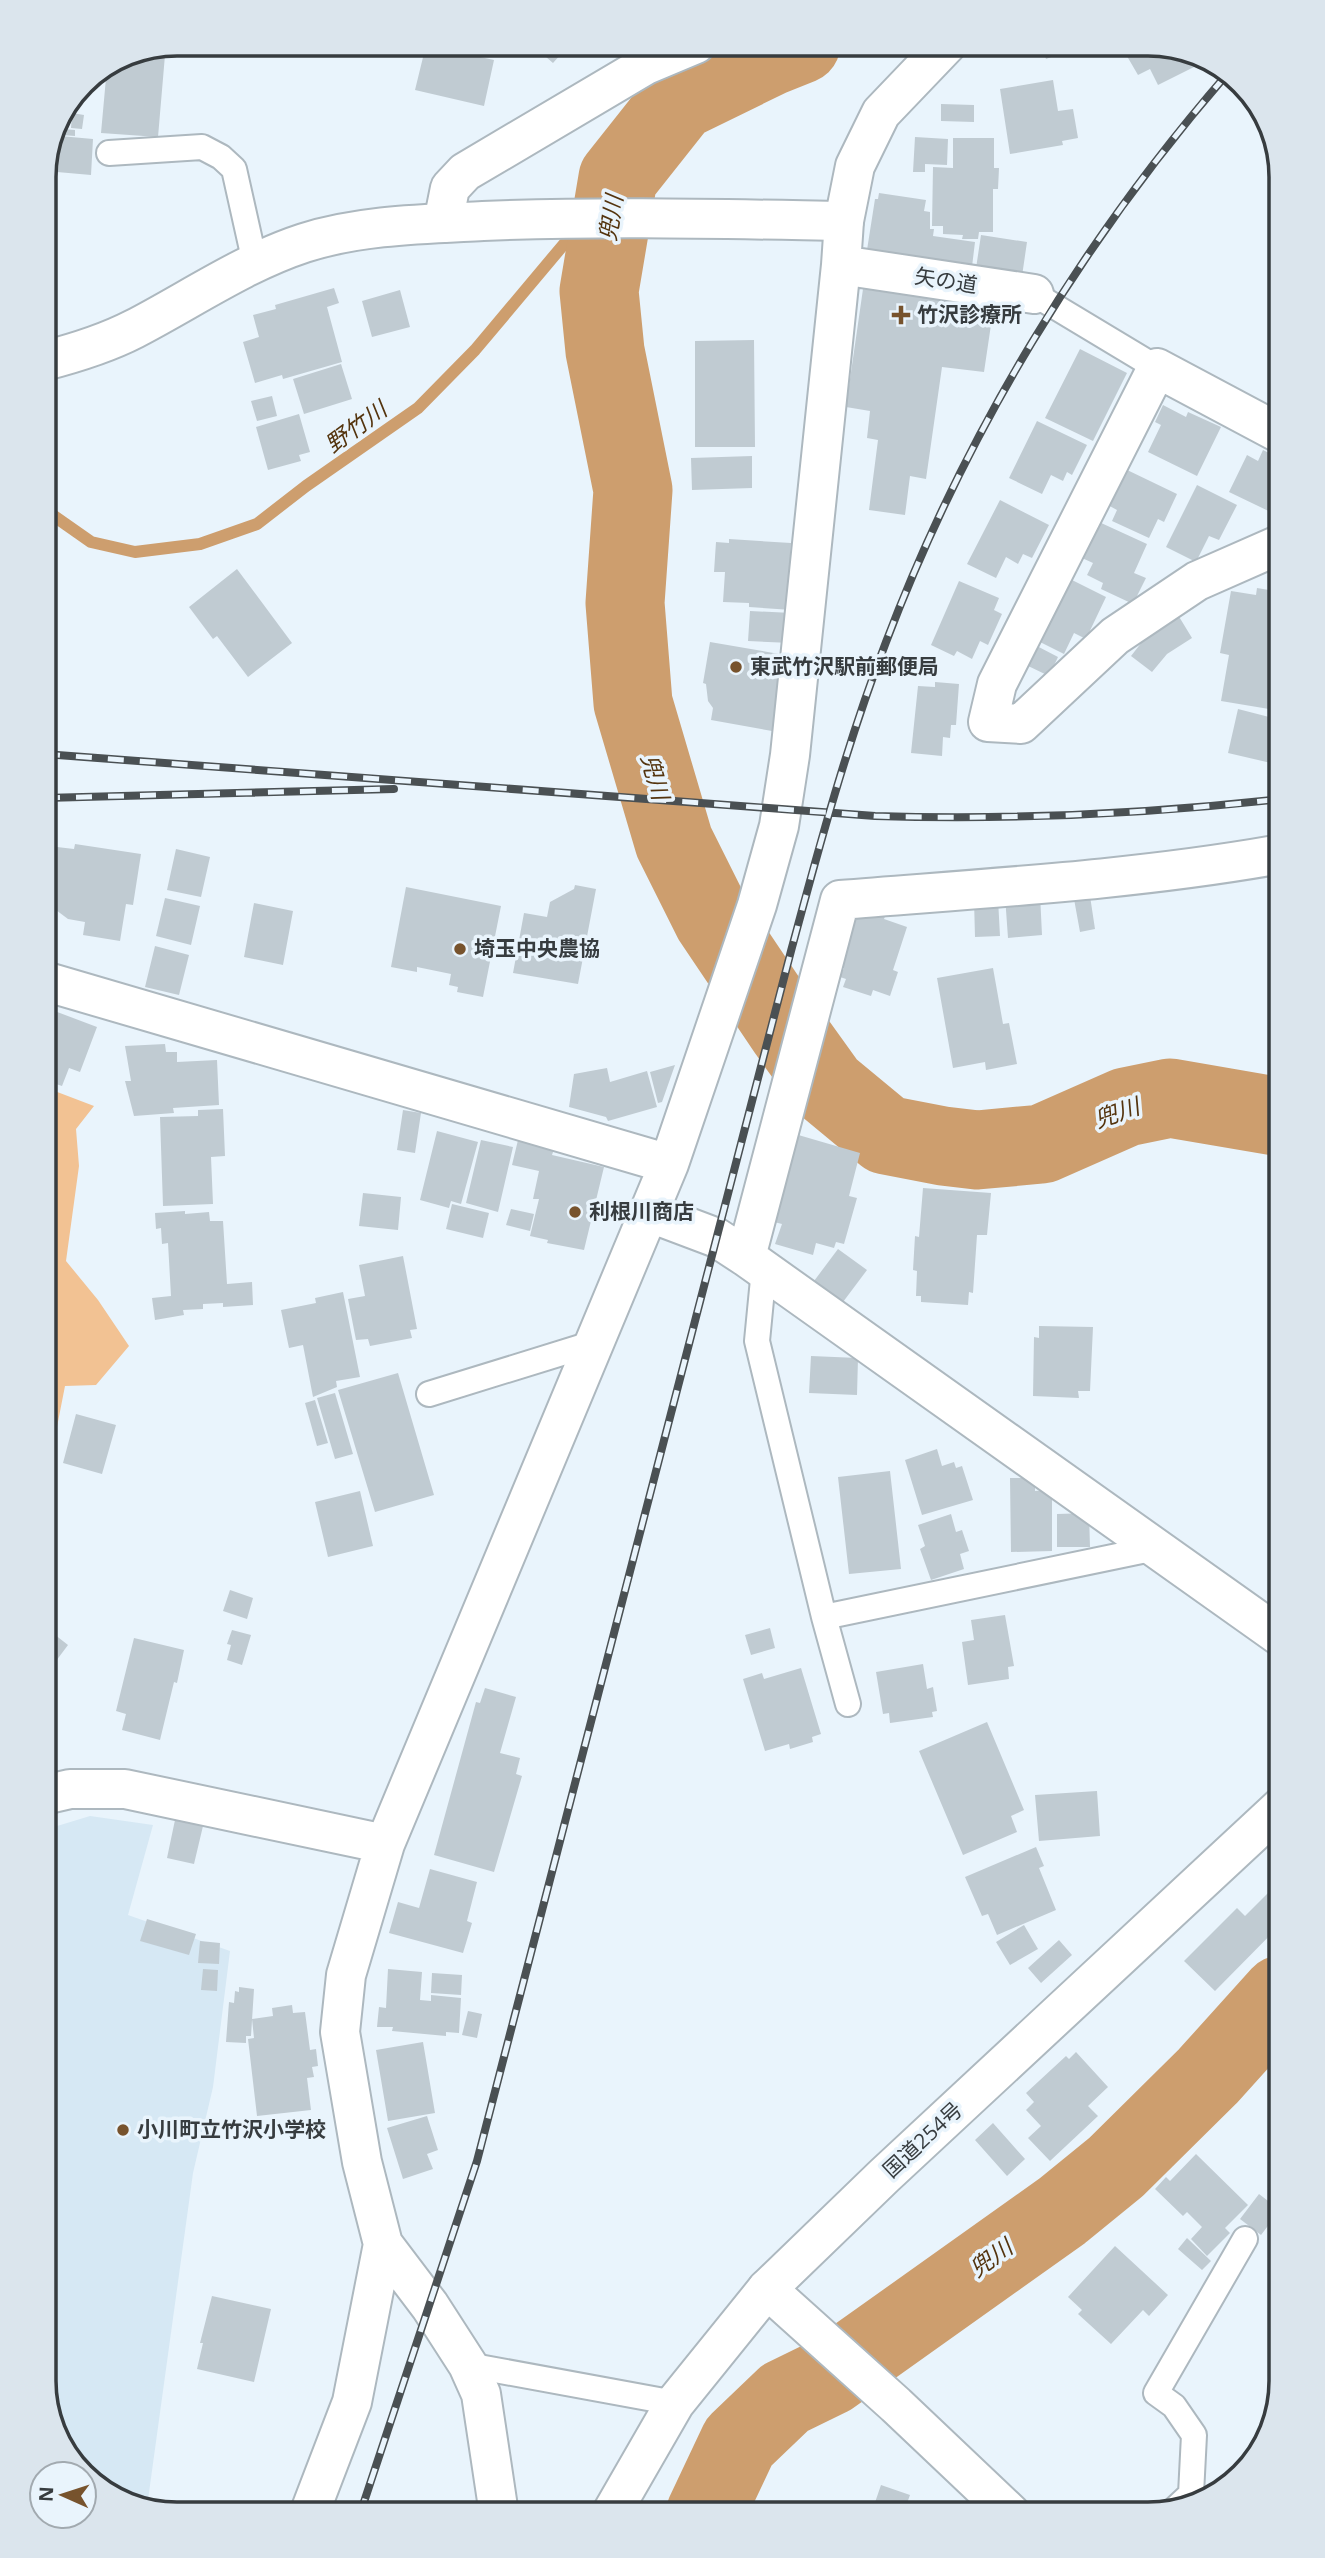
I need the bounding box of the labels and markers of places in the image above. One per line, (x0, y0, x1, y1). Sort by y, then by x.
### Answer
place label: 竹沢診療所 (917, 300, 1022, 328)
marker: 竹沢診療所 (891, 305, 911, 325)
place label: 東武竹沢駅前郵便局 (750, 652, 939, 680)
marker: 東武竹沢駅前郵便局 (728, 659, 744, 675)
place label: 埼玉中央農協 (474, 934, 600, 962)
marker: 埼玉中央農協 (452, 941, 468, 957)
place label: 利根川商店 (589, 1197, 694, 1225)
marker: 利根川商店 (567, 1204, 583, 1220)
place label: 小川町立竹沢小学校 (137, 2115, 326, 2143)
marker: 小川町立竹沢小学校 (115, 2122, 131, 2138)

